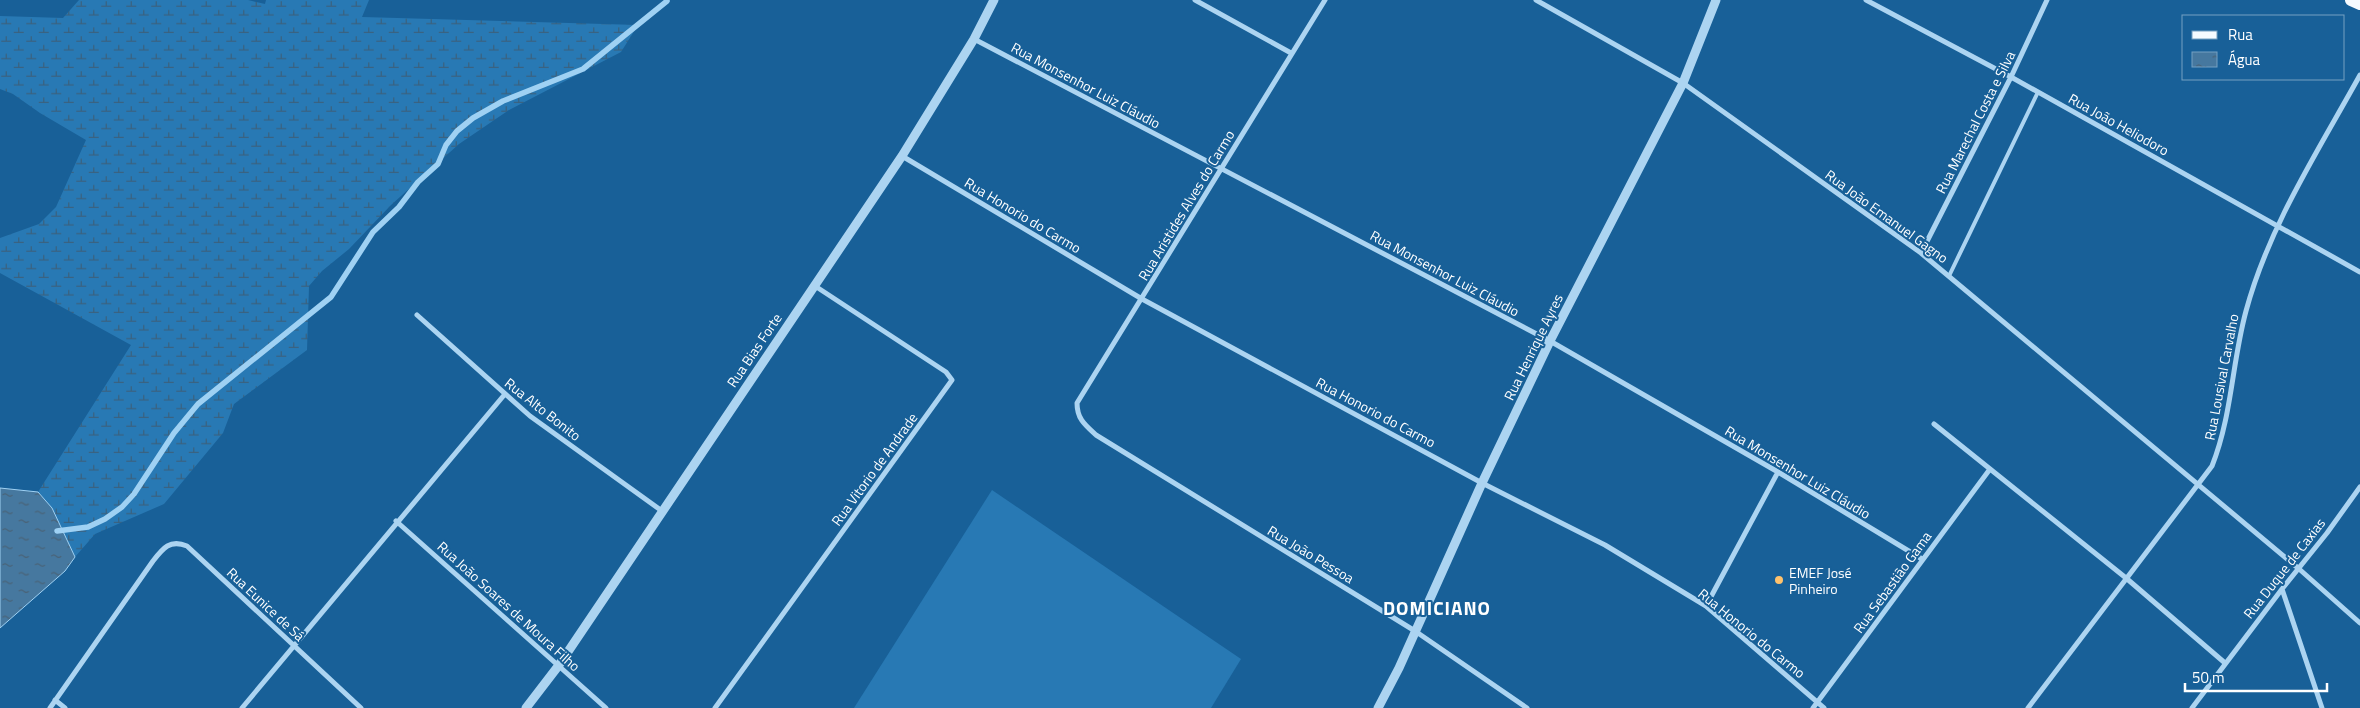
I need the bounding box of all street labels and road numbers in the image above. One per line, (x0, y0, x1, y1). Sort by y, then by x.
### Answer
street label: Rua Monsenhor Luiz Cláudio (1008, 37, 1164, 133)
street label: Rua Marechal Costa e Silva (1930, 47, 2020, 197)
street label: Rua João Heliodoro (2065, 88, 2173, 160)
street label: Rua Aristides Alves do Carmo (1133, 126, 1239, 284)
street label: Rua João Emanuel Gagno (1821, 164, 1953, 268)
street label: Rua Honorio do Carmo (961, 172, 1085, 258)
street label: Rua Monsenhor Luiz Cláudio (1367, 225, 1523, 321)
street label: Rua Henrique Ayres (1498, 290, 1568, 404)
street label: Rua Bias Forte (721, 309, 787, 391)
street label: Rua Lousival Carvalho (2198, 312, 2244, 442)
street label: Rua Alto Bonito (500, 372, 586, 446)
street label: Rua Honorio do Carmo (1313, 372, 1439, 452)
street label: Rua Vitorio de Andrade (826, 408, 922, 530)
street label: Rua Monsenhor Luiz Cláudio (1721, 420, 1875, 524)
street label: Rua Duque de Caxias (2238, 513, 2330, 623)
street label: Rua João Pessoa (1264, 520, 1358, 588)
street label: Rua Sebastião Gama (1848, 527, 1936, 637)
street label: Rua João Soares de Moura Filho (433, 536, 585, 676)
street label: Rua Eunice de Sá (222, 562, 310, 646)
street label: Rua Honorio do Carmo (1694, 583, 1810, 683)

